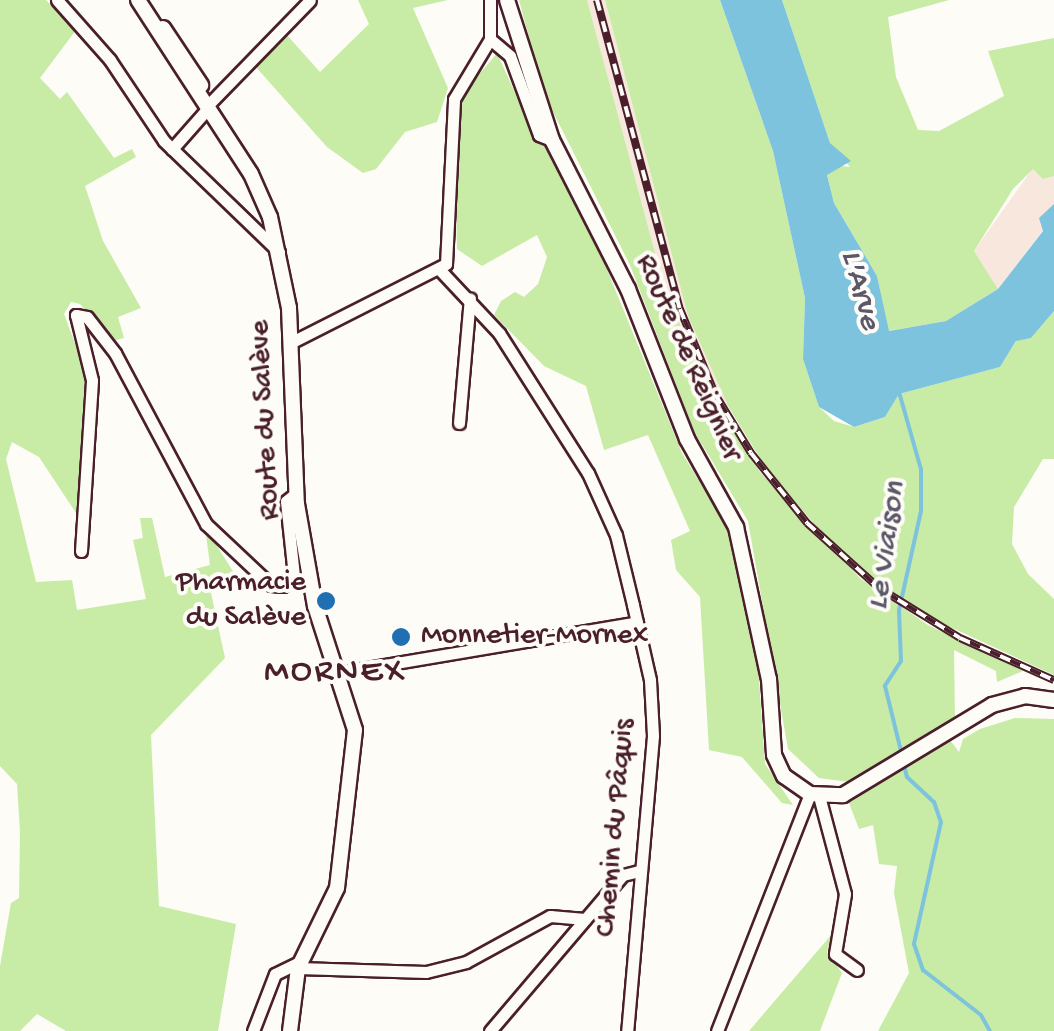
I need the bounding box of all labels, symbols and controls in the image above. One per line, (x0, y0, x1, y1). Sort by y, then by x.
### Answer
water label: L'Arve (830, 246, 888, 334)
street label: Route de Reignier (625, 249, 749, 467)
street label: Route du Salève (244, 319, 290, 521)
water label: Le Viaison (860, 480, 916, 612)
place label: Pharmacie du Salève (176, 566, 306, 636)
marker: Pharmacie du Salève (315, 590, 337, 612)
place label: Monnetier-Mornex (421, 619, 648, 655)
marker: Monnetier-Mornex (390, 626, 412, 648)
district label: MORNEX (264, 652, 406, 694)
street label: Chemin du Pâquis (590, 718, 644, 938)

